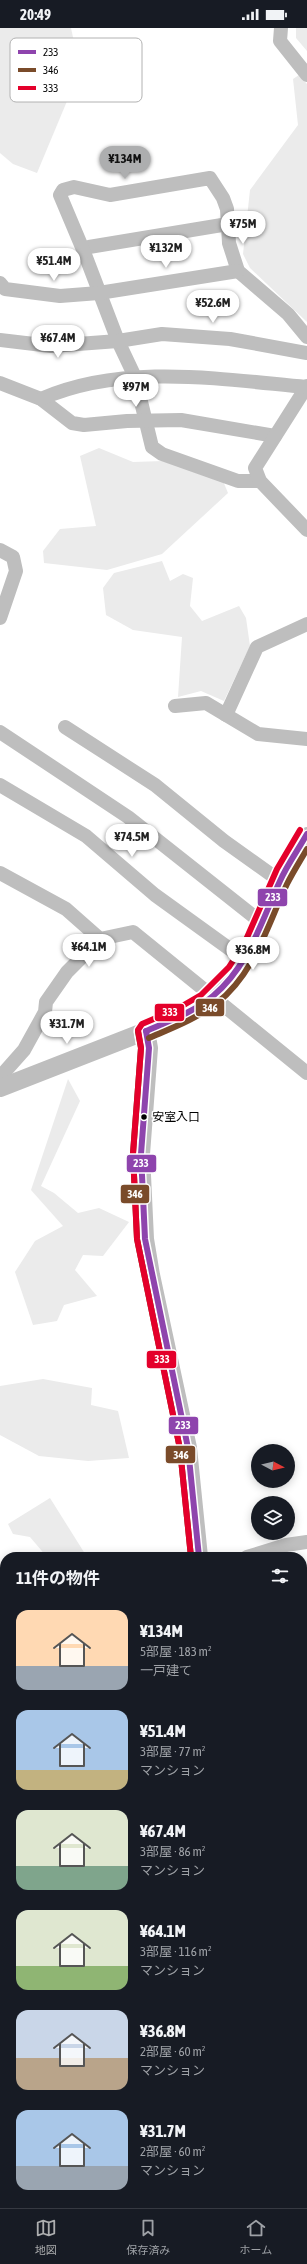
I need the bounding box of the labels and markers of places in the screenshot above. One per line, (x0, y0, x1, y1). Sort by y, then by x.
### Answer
pin: ¥134M (97, 146, 153, 180)
pin: ¥75M (219, 211, 267, 245)
pin: ¥132M (138, 235, 194, 269)
pin: ¥51.4M (21, 248, 87, 282)
pin: ¥52.6M (180, 290, 246, 324)
pin: ¥67.4M (25, 325, 91, 359)
pin: ¥97M (112, 374, 160, 408)
pin: ¥74.5M (99, 824, 165, 858)
pin: ¥64.1M (56, 934, 122, 968)
pin: ¥36.8M (220, 937, 286, 971)
pin: ¥31.7M (34, 1011, 100, 1045)
place label: 安室入口 (152, 1110, 200, 1124)
marker: 安室入口 (139, 1112, 149, 1122)

